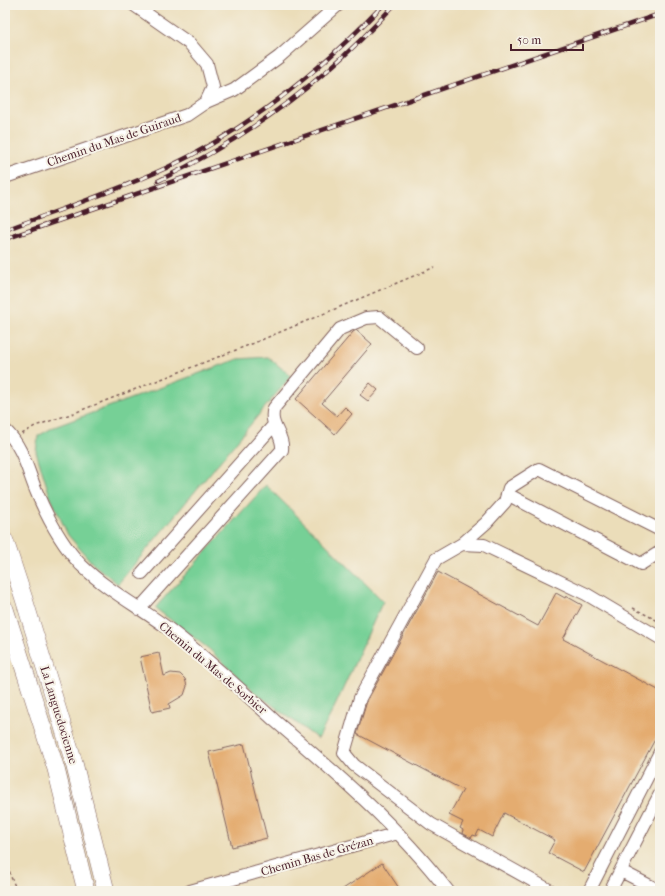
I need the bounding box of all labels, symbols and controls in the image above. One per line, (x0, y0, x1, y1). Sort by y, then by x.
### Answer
scale bar (511, 26, 583, 52)
text: 50 m (517, 33, 541, 47)
street label: Chemin du Mas de Guiraud (45, 110, 183, 170)
street label: Chemin du Mas de Sorbier (156, 619, 270, 718)
street label: La Languedocienne (37, 664, 81, 766)
street label: Chemin Bas de Grézan (259, 833, 375, 879)

